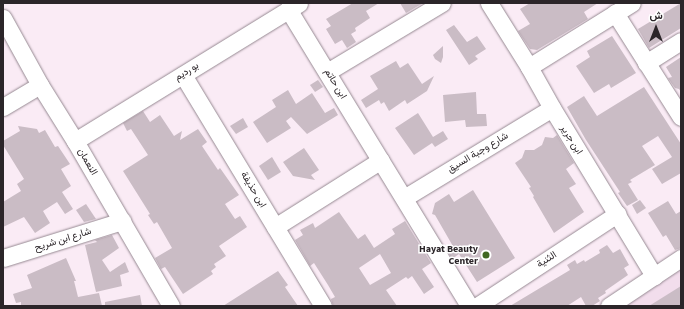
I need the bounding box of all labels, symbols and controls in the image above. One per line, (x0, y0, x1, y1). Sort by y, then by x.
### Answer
north arrow (636, 8, 676, 48)
text: ش (649, 8, 663, 23)
street label: بو رديم (173, 60, 201, 84)
street label: ابن حاتم (321, 67, 349, 101)
street label: ابن جرير (557, 123, 585, 157)
street label: شارع وجبة السيق (445, 130, 511, 176)
street label: النعمان (74, 146, 100, 178)
street label: ابن حذيفة (238, 170, 268, 210)
street label: شارع ابن شريح (33, 226, 93, 254)
place label: Hayat Beauty Center (419, 243, 478, 266)
street label: الثنية (535, 249, 559, 271)
marker: Hayat Beauty Center (481, 250, 491, 260)

